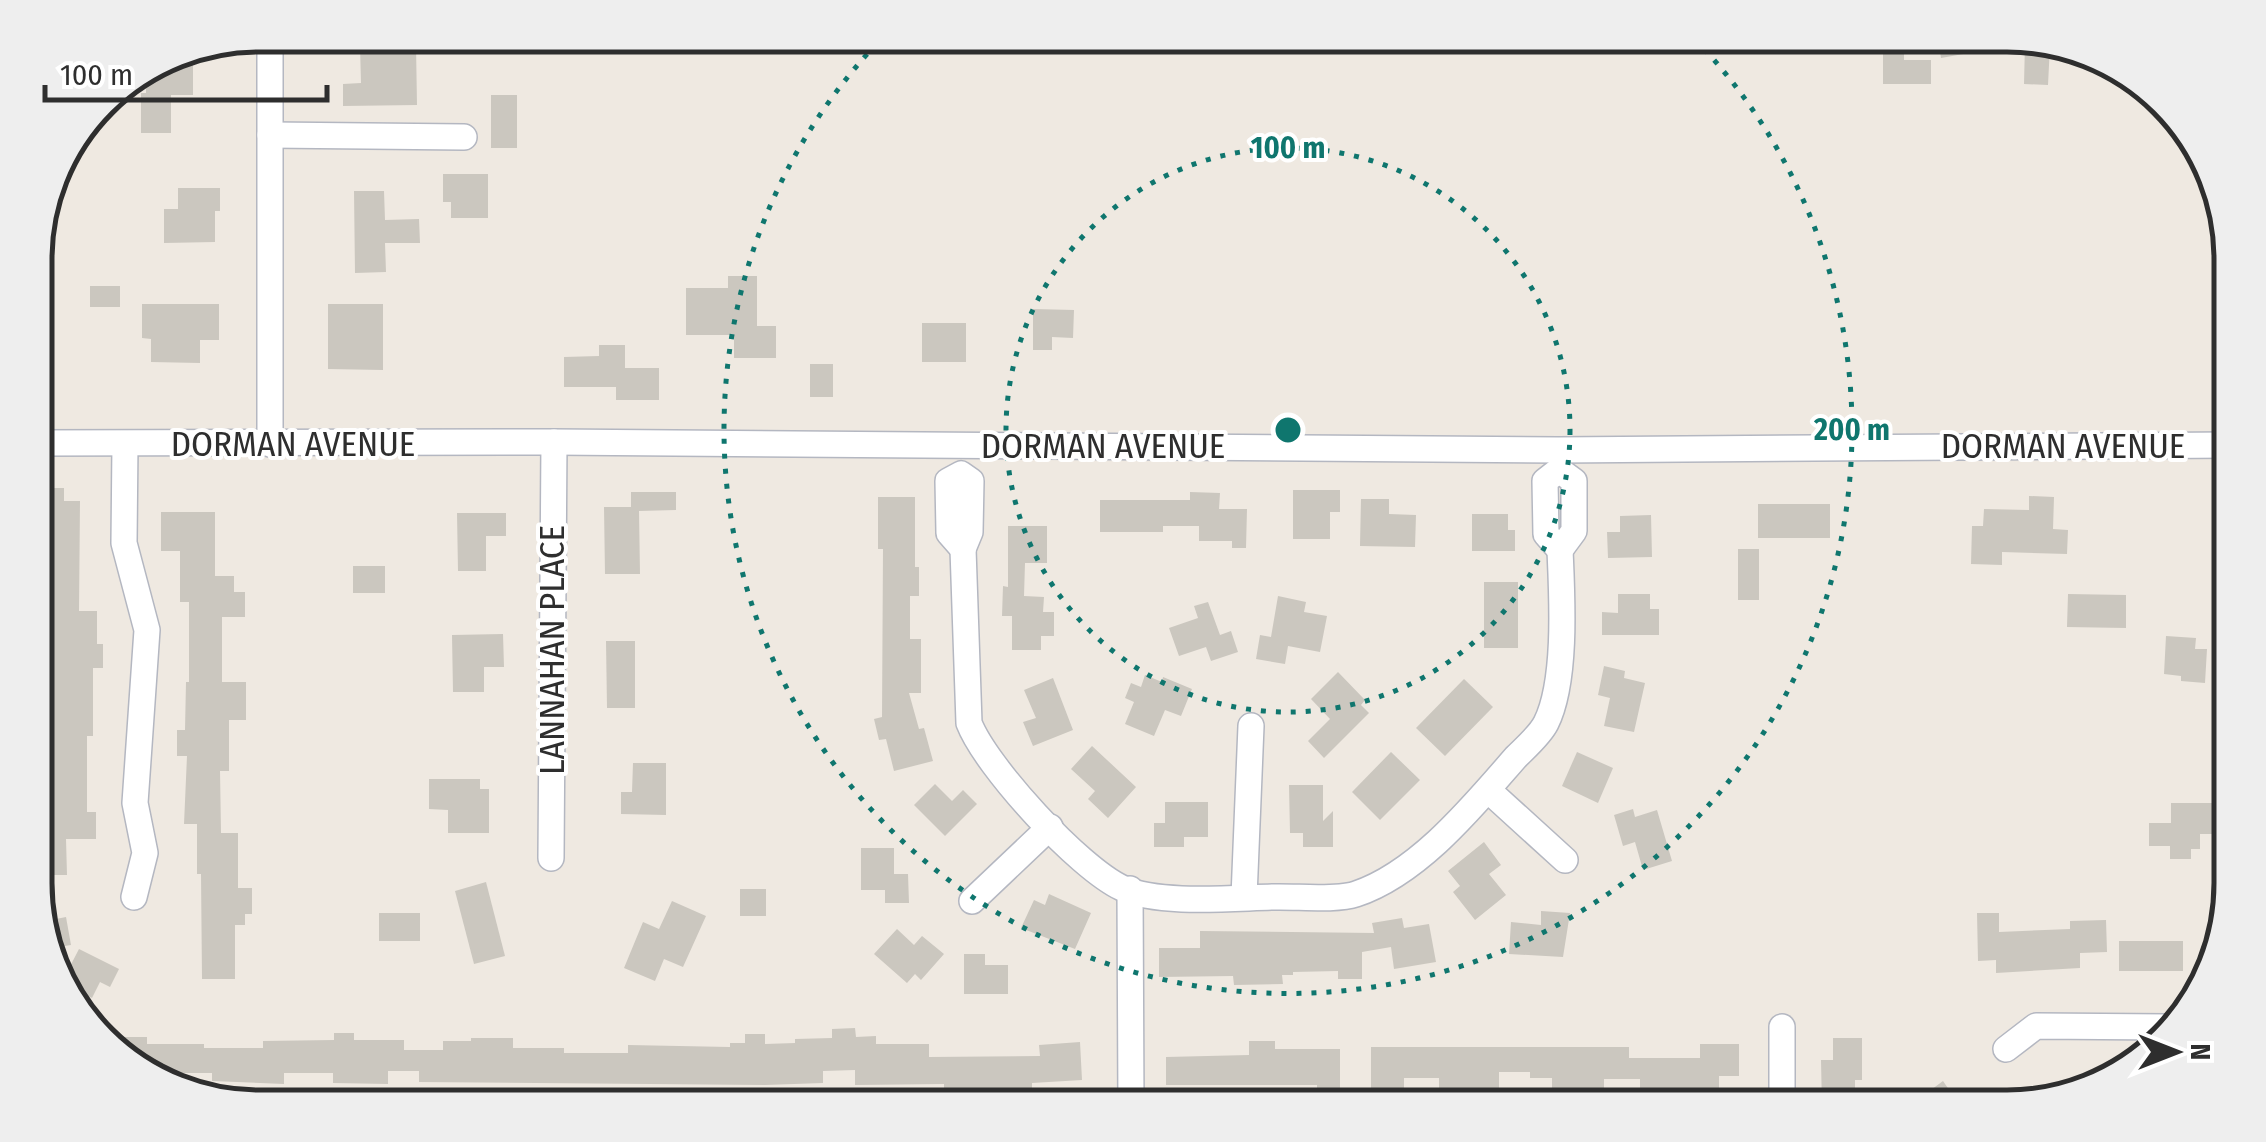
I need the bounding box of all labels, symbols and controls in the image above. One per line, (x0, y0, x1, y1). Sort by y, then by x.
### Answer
scale bar (45, 40, 328, 102)
text: 100 m (60, 57, 133, 93)
text: 100 m (1251, 130, 1325, 166)
centre of rings (1270, 412, 1306, 448)
text: 200 m (1813, 412, 1890, 448)
street label: DORMAN AVENUE (171, 423, 415, 465)
street label: DORMAN AVENUE (981, 425, 1225, 467)
street label: DORMAN AVENUE (1941, 425, 2185, 467)
street label: LANNAHAN PLACE (531, 525, 573, 775)
north arrow (2126, 1002, 2226, 1102)
text: N (2184, 1044, 2217, 1060)

